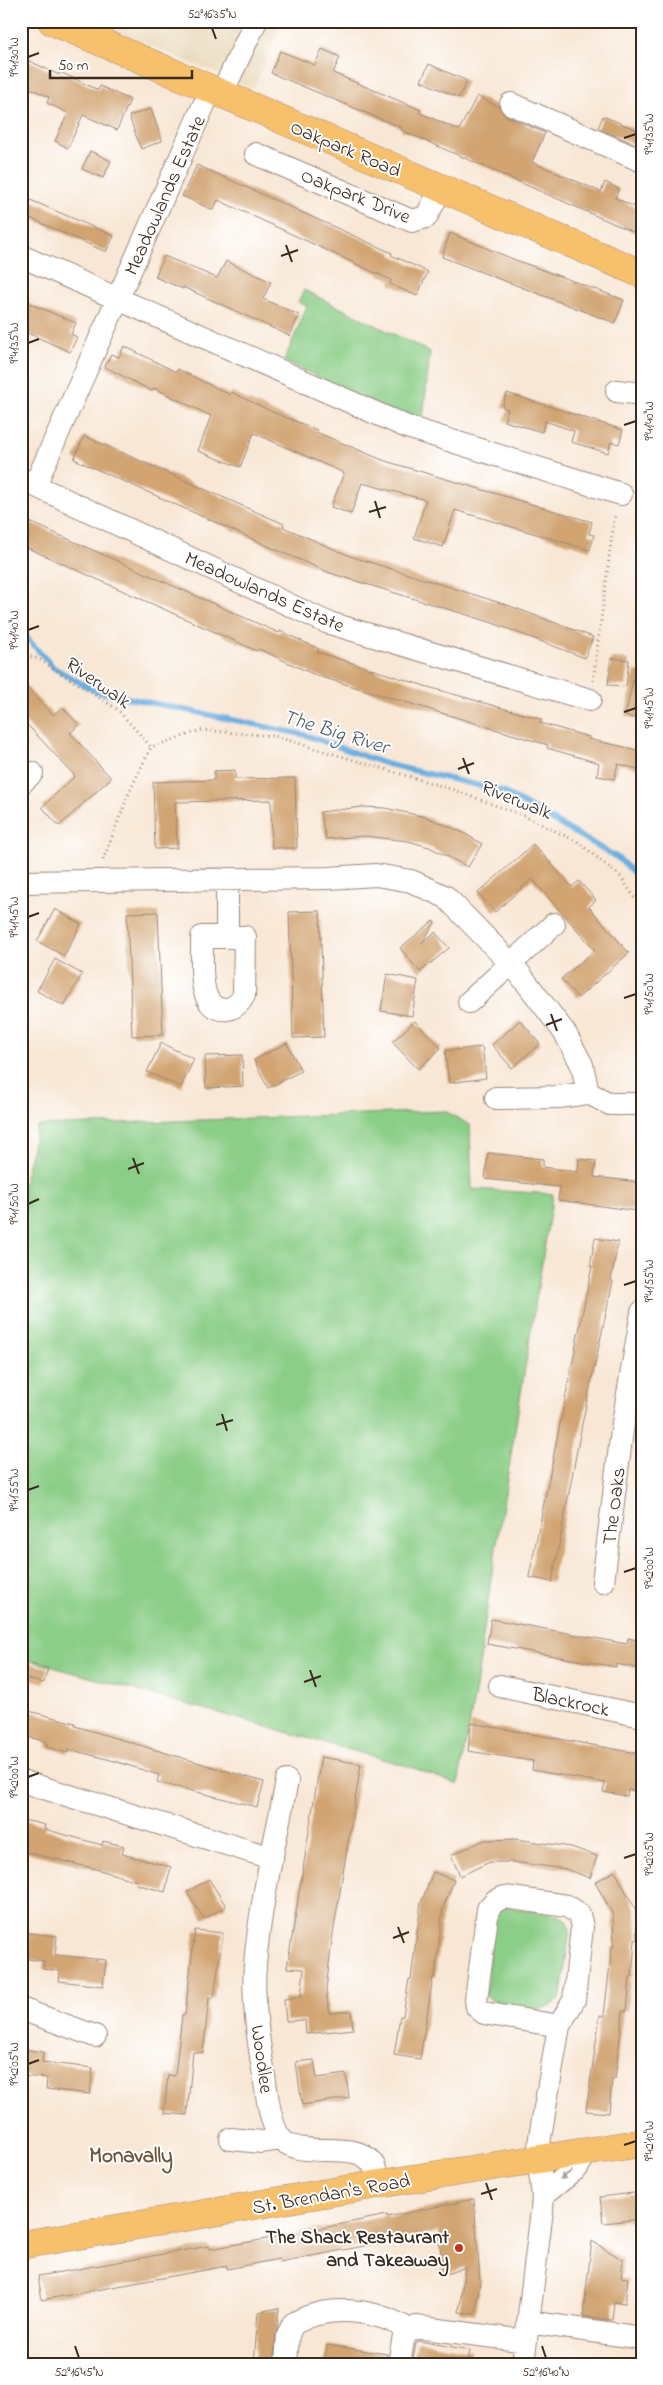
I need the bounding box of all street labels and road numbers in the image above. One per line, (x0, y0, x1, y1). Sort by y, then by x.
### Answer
street label: Meadowlands Estate (118, 111, 215, 281)
street label: Oakpark Road (285, 114, 405, 187)
street label: Oakpark Drive (296, 162, 414, 233)
street label: Meadowlands Estate (179, 545, 349, 642)
street label: Riverwalk (59, 651, 136, 717)
street label: Riverwalk (476, 774, 556, 829)
street label: The Oaks (596, 1466, 635, 1547)
street label: Blackrock (528, 1681, 612, 1726)
street label: Woodlee (241, 2023, 280, 2095)
street label: St. Brendan's Road (250, 2167, 413, 2224)

